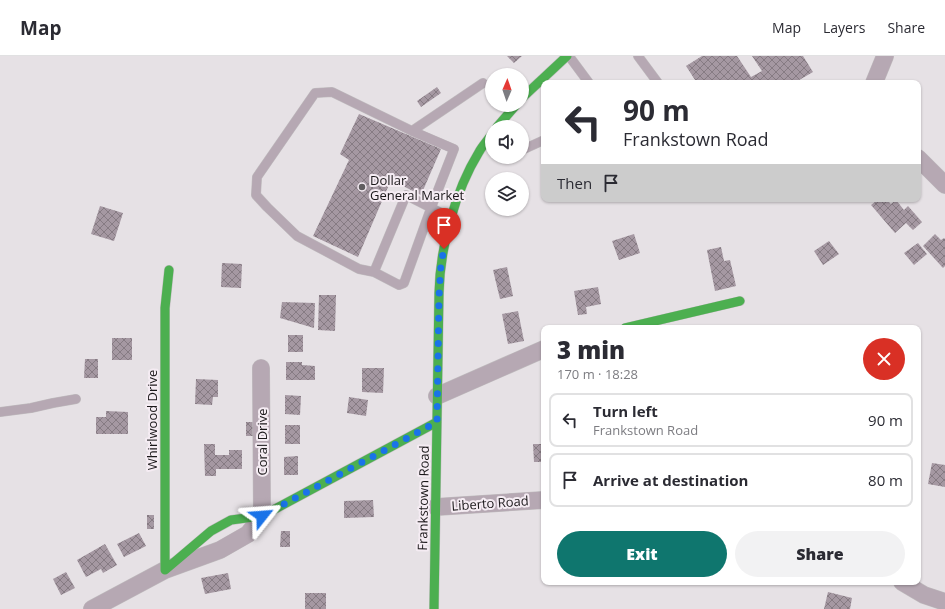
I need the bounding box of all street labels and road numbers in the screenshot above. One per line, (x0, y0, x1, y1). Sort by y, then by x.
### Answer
street label: Whirlwood Drive (143, 370, 161, 470)
street label: Coral Drive (253, 408, 271, 476)
street label: Frankstown Road (413, 445, 433, 551)
street label: Liberto Road (451, 491, 529, 515)

